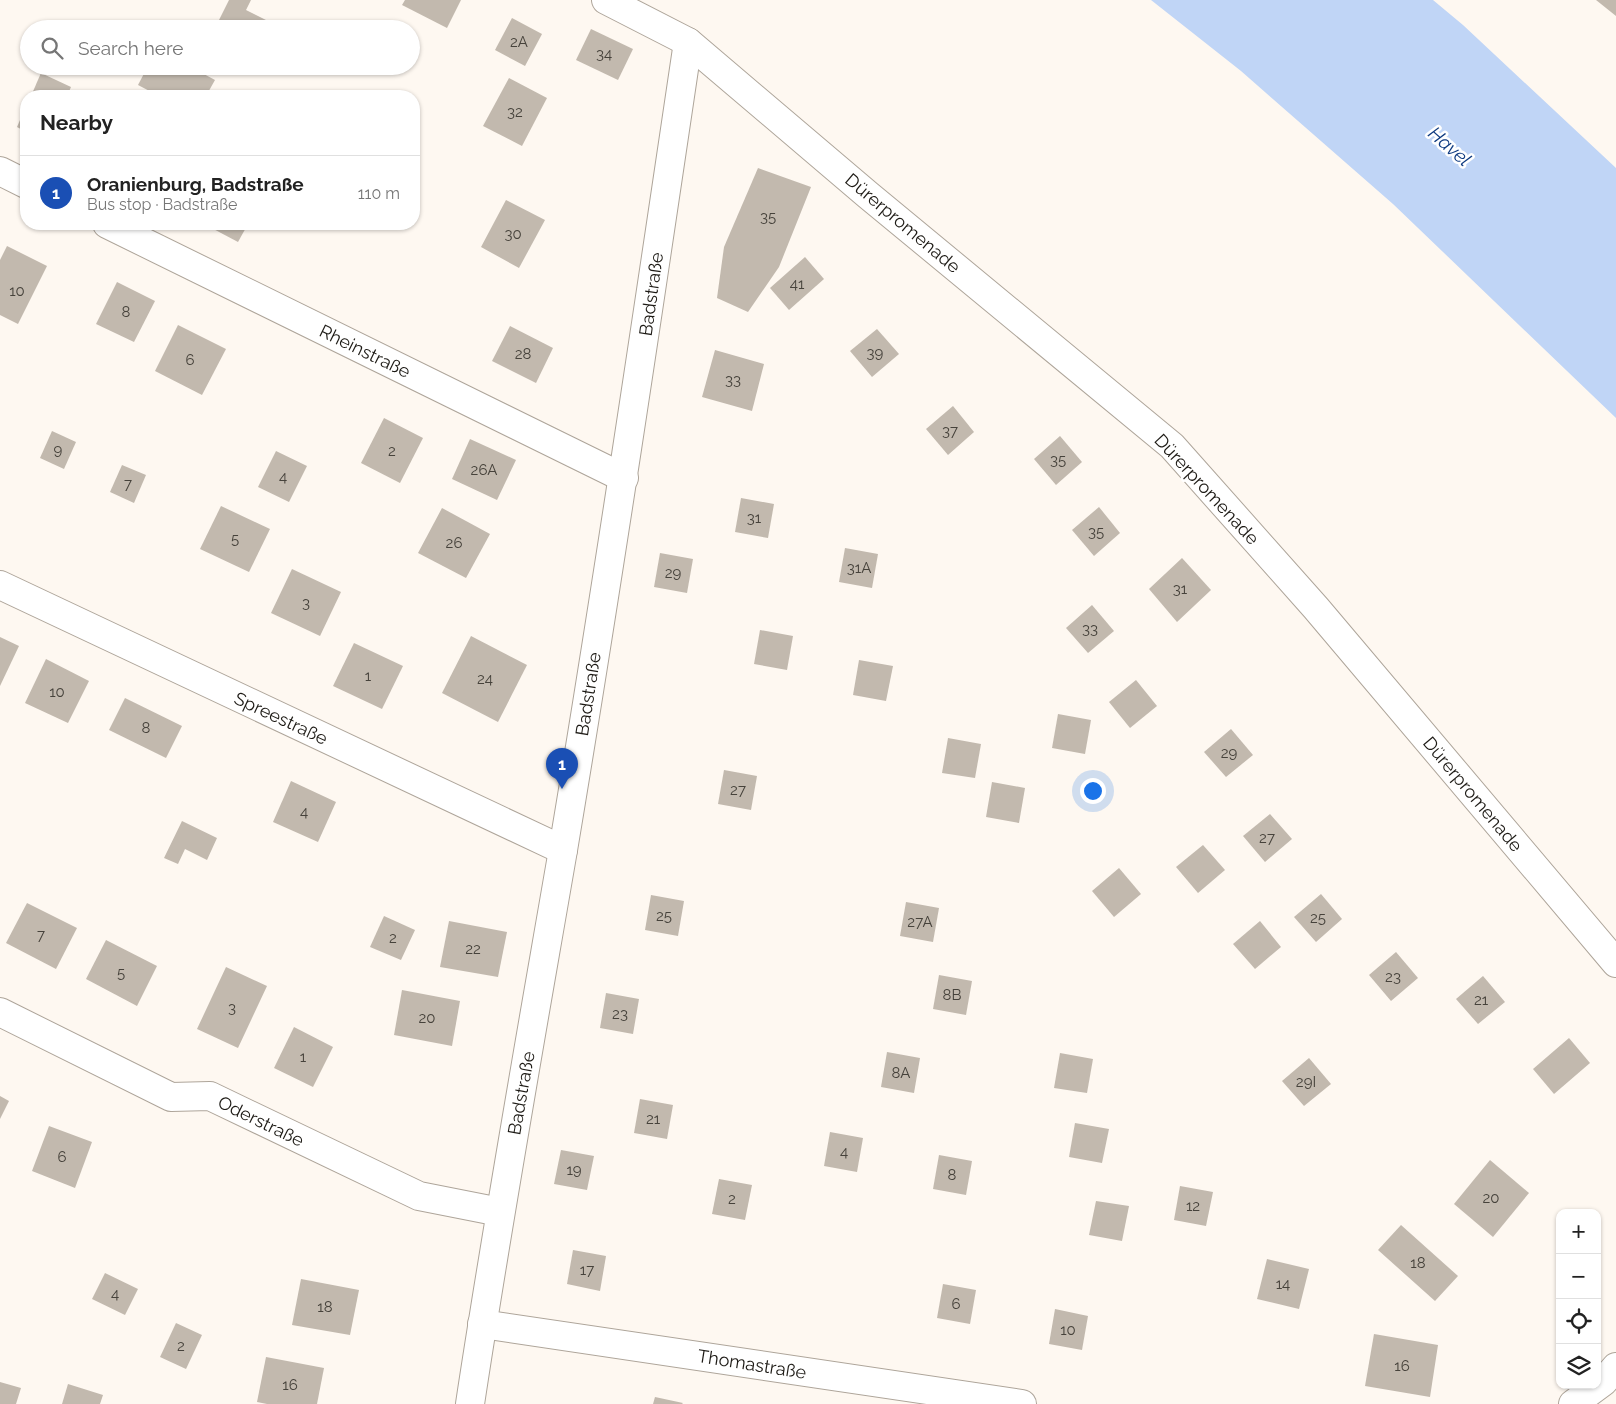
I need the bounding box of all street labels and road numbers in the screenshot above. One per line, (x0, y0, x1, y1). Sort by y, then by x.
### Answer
street label: Dürerpromenade (841, 169, 965, 277)
street label: Badstraße (635, 250, 667, 337)
street label: Rheinstraße (316, 320, 414, 382)
street label: Dürerpromenade (1150, 429, 1264, 549)
street label: Badstraße (571, 650, 605, 737)
street label: Spreestraße (231, 687, 331, 749)
street label: Dürerpromenade (1419, 732, 1527, 856)
street label: Badstraße (503, 1049, 539, 1136)
street label: Oderstraße (215, 1091, 308, 1151)
street label: Thomastraße (696, 1345, 808, 1383)

